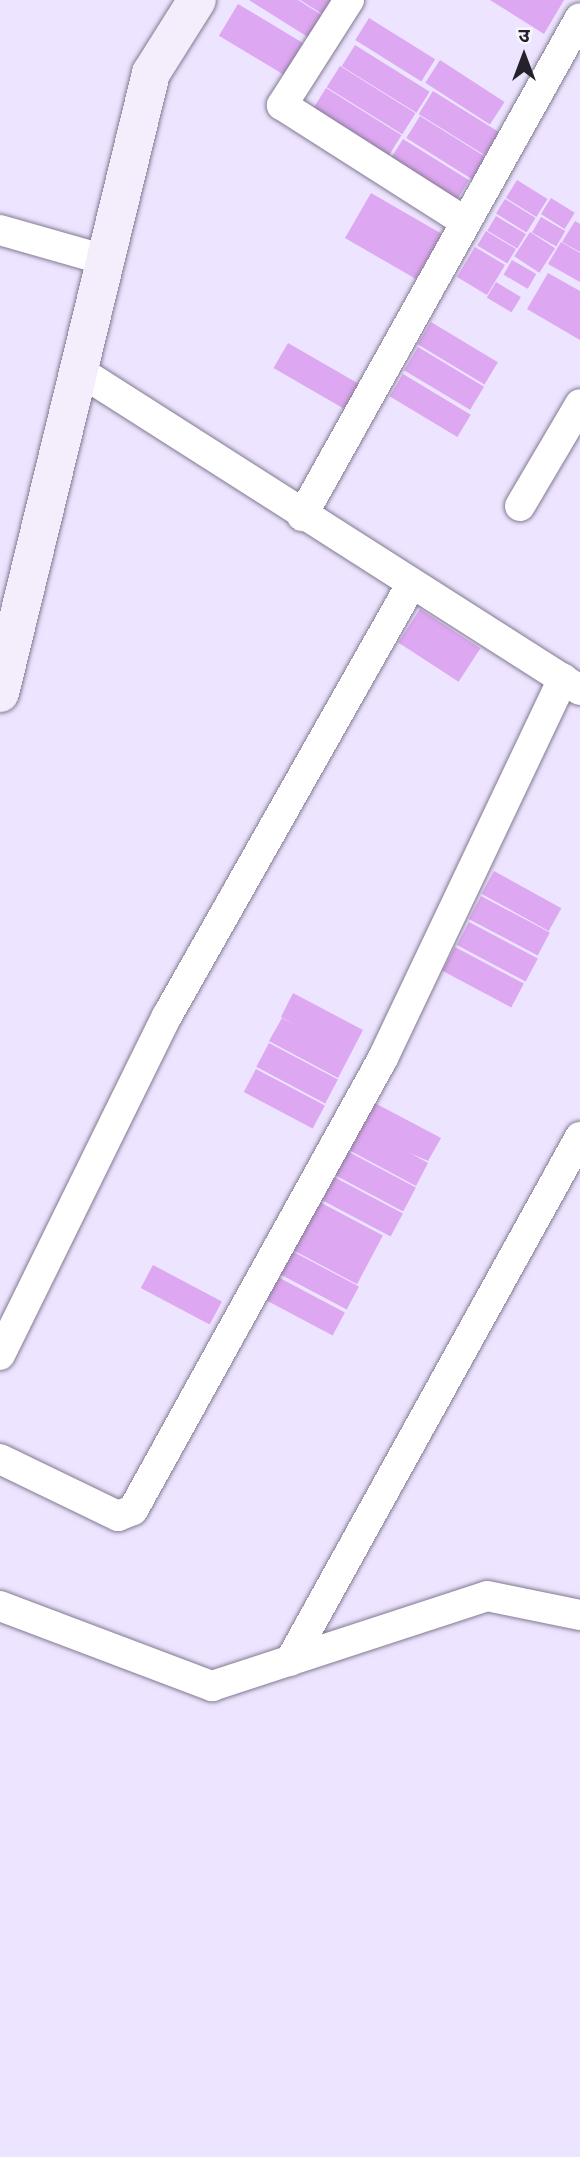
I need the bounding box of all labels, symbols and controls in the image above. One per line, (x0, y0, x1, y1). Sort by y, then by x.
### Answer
north arrow (489, 21, 559, 91)
text: उ (518, 23, 530, 47)

